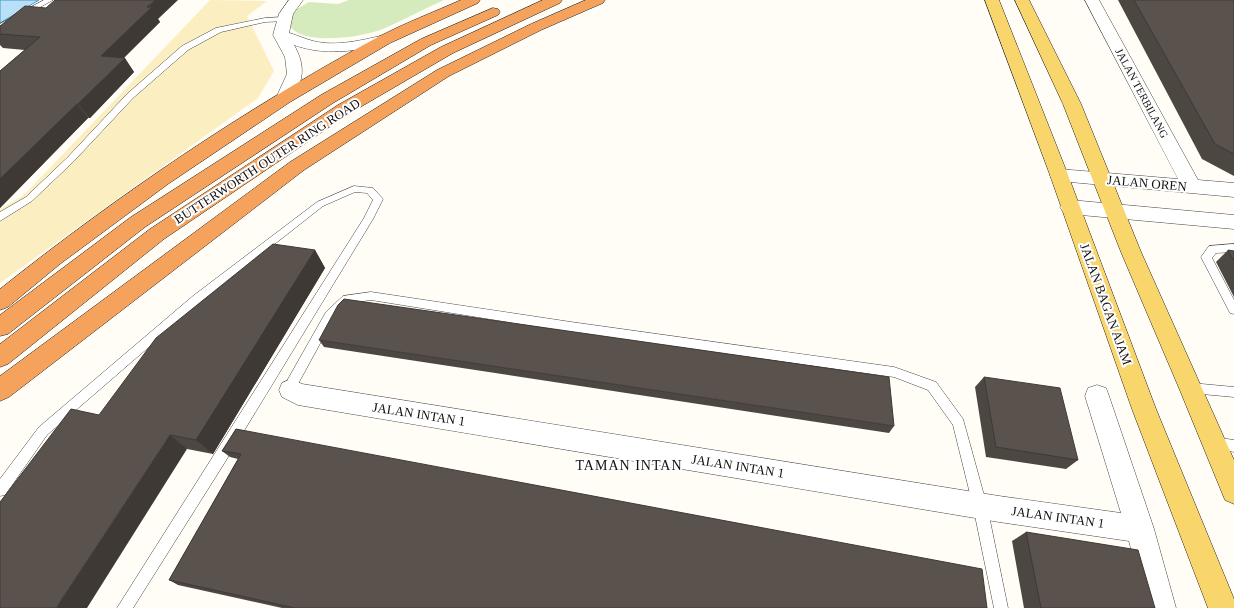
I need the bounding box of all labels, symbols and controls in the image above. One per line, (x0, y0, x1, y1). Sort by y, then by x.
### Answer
street label: JALAN TERBILANG (1113, 46, 1171, 140)
street label: BUTTERWORTH OUTER RING ROAD (171, 95, 363, 227)
street label: JALAN OREN (1107, 172, 1188, 194)
street label: JALAN BAGAN AJAM (1077, 241, 1135, 367)
street label: JALAN INTAN 1 (372, 399, 466, 429)
street label: JALAN INTAN 1 (691, 451, 785, 481)
district label: TAMAN INTAN (575, 458, 683, 473)
street label: JALAN INTAN 1 (1011, 503, 1105, 531)

